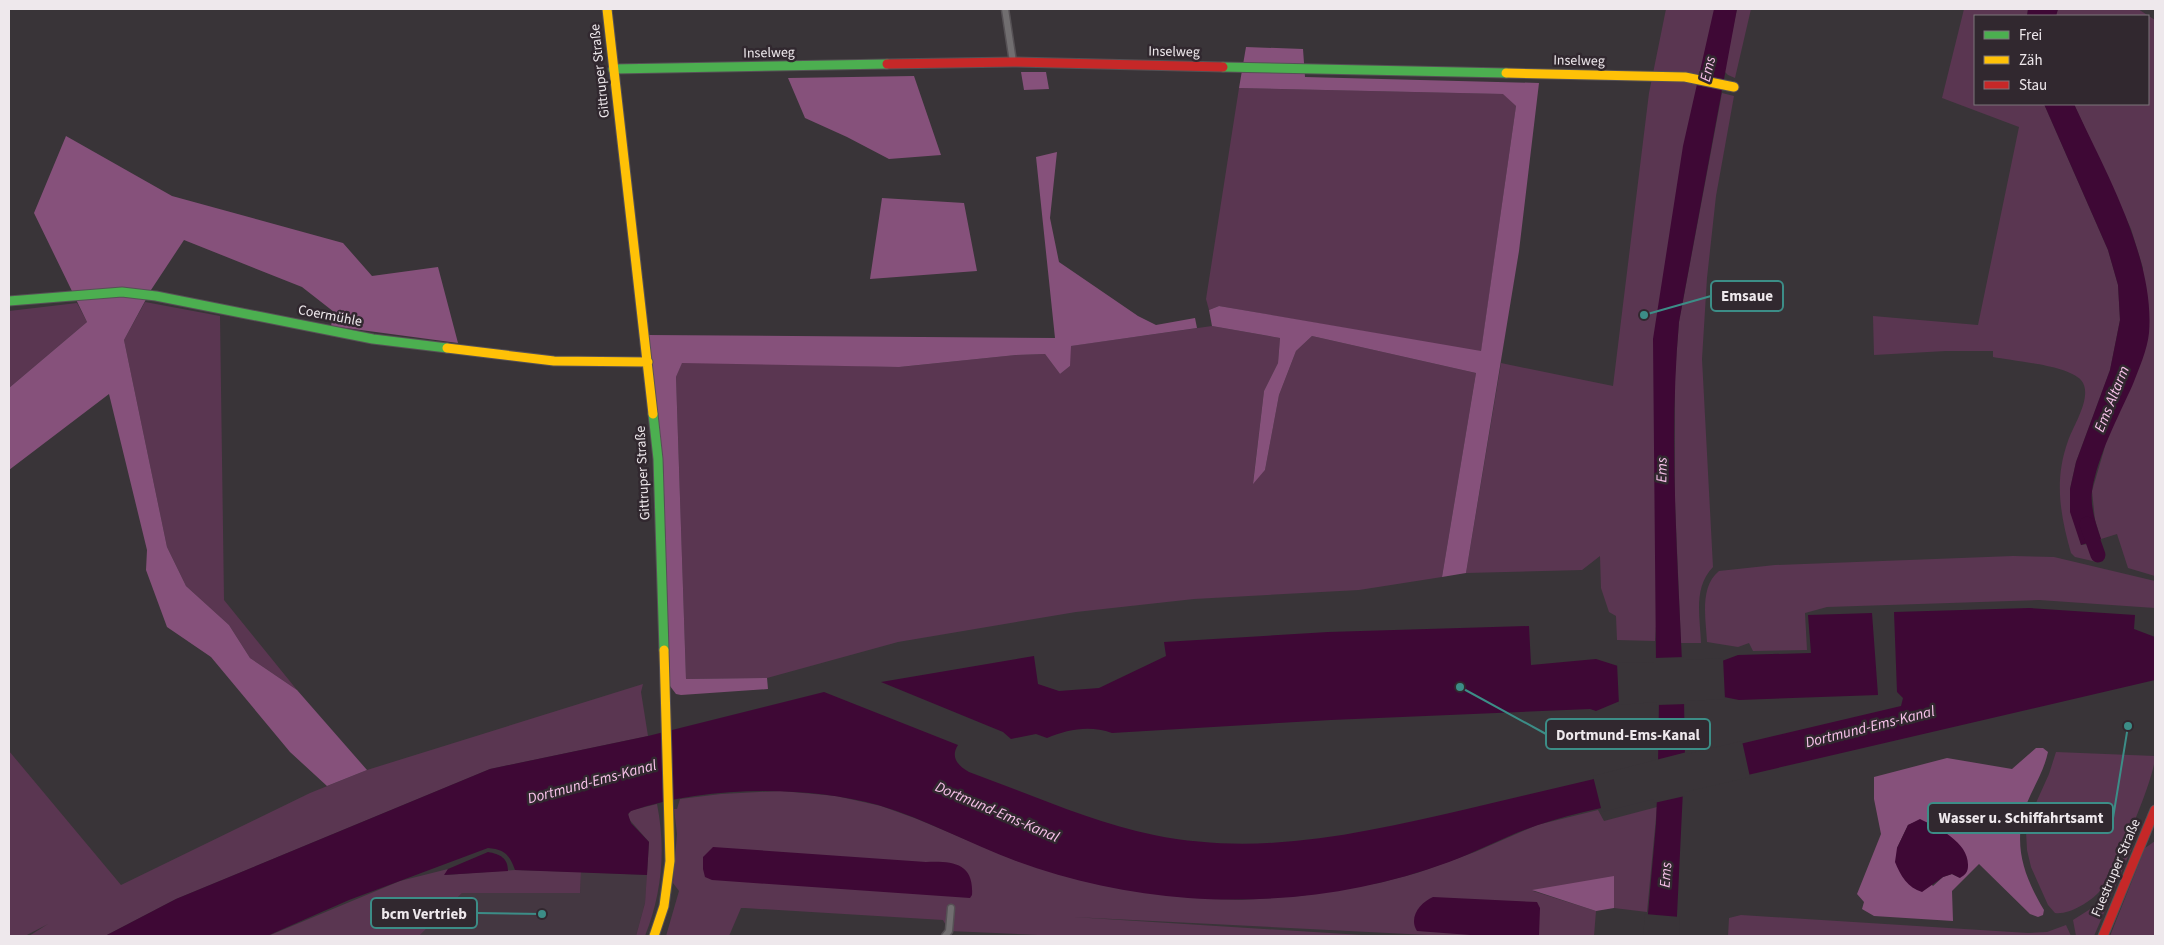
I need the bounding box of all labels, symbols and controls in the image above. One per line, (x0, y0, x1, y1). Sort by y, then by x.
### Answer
legend (1974, 15, 2149, 105)
street label: Gittruper Straße (585, 23, 615, 119)
text: Frei (2019, 25, 2042, 46)
street label: Inselweg (1148, 42, 1200, 62)
street label: Inselweg (743, 43, 795, 63)
text: Zäh (2019, 50, 2043, 71)
street label: Inselweg (1553, 51, 1605, 71)
water label: Ems (1695, 54, 1721, 84)
text: Stau (2019, 75, 2047, 96)
callout: Emsaue (1711, 281, 1783, 311)
text: Emsaue (1721, 286, 1773, 307)
street label: Coermühle (296, 300, 364, 332)
water label: Ems Altarm (2089, 363, 2135, 435)
street label: Gittruper Straße (631, 425, 655, 521)
water label: Ems (1651, 457, 1673, 483)
water label: Dortmund-Ems-Kanal (1803, 701, 1937, 753)
callout: Dortmund-Ems-Kanal (1546, 719, 1710, 749)
text: Dortmund-Ems-Kanal (1556, 725, 1701, 746)
water label: Dortmund-Ems-Kanal (525, 755, 659, 809)
water label: Dortmund-Ems-Kanal (932, 776, 1062, 848)
callout: Wasser u. Schiffahrtsamt (1928, 803, 2113, 833)
text: Wasser u. Schiffahrtsamt (1939, 808, 2104, 829)
street label: Fuestruper Straße (2086, 816, 2146, 920)
water label: Ems (1655, 862, 1677, 888)
callout: bcm Vertrieb (371, 898, 477, 928)
text: bcm Vertrieb (381, 904, 467, 925)

